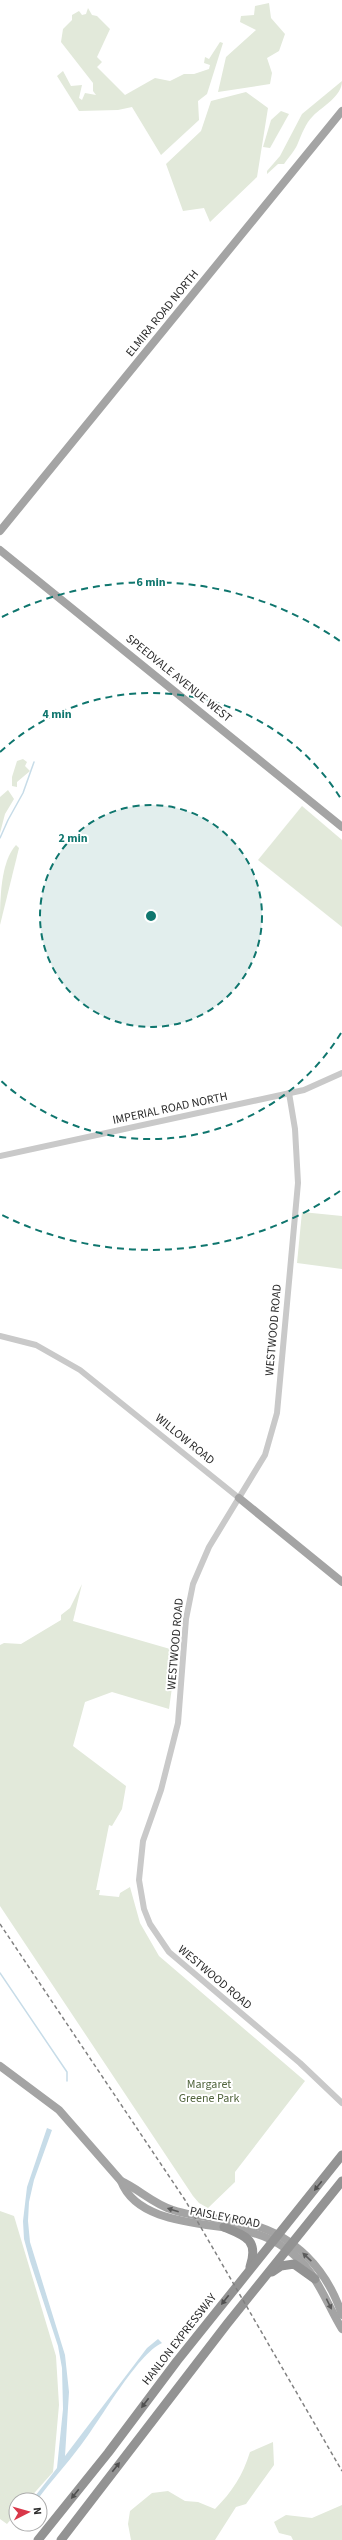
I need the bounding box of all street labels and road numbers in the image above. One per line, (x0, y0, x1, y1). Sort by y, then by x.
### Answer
street label: ELMIRA ROAD NORTH (122, 266, 203, 360)
street label: SPEEDVALE AVENUE WEST (122, 630, 236, 727)
street label: IMPERIAL ROAD NORTH (111, 1088, 229, 1129)
street label: WESTWOOD ROAD (261, 1283, 286, 1377)
street label: WILLOW ROAD (151, 1410, 218, 1469)
street label: WESTWOOD ROAD (163, 1597, 188, 1691)
street label: WESTWOOD ROAD (174, 1941, 255, 2013)
street label: PAISLEY ROAD (188, 2202, 261, 2233)
street label: HANLON EXPRESSWAY (138, 2290, 221, 2389)

